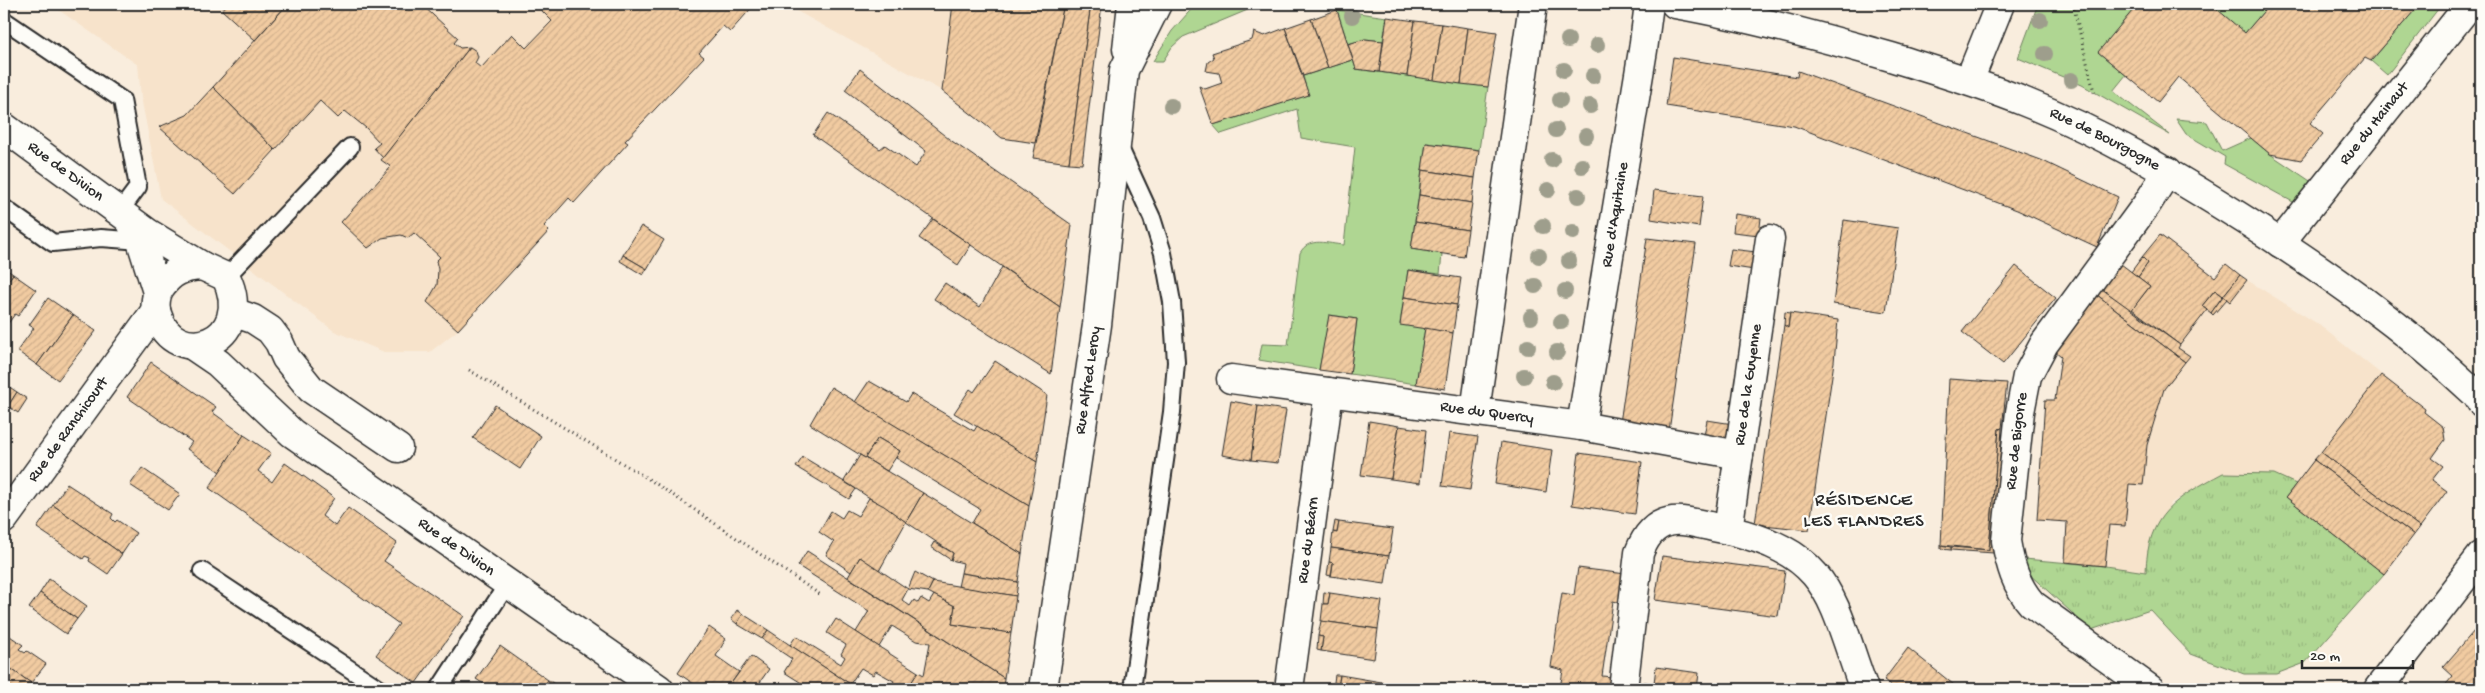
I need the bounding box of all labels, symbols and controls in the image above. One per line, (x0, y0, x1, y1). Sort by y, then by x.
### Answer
street label: Rue du Hainaut (2336, 78, 2414, 169)
street label: Rue de Bourgogne (2046, 104, 2164, 176)
street label: Rue de Divion (23, 138, 107, 207)
street label: Rue d'Aquitaine (1598, 160, 1634, 269)
street label: Rue de la Guyenne (1731, 322, 1767, 447)
street label: Rue Alfred Leroy (1071, 325, 1106, 436)
street label: Rue de Ranchicourt (24, 373, 114, 486)
street label: Rue de Bigorre (2002, 390, 2033, 491)
street label: Rue du Quercy (1439, 398, 1535, 429)
district label: RÉSIDENCE LES FLANDRES (1803, 491, 1925, 533)
street label: Rue du Béarn (1294, 495, 1324, 585)
street label: Rue de Divion (414, 514, 499, 581)
scale bar (2302, 638, 2414, 670)
text: 20 m (2310, 648, 2340, 666)

